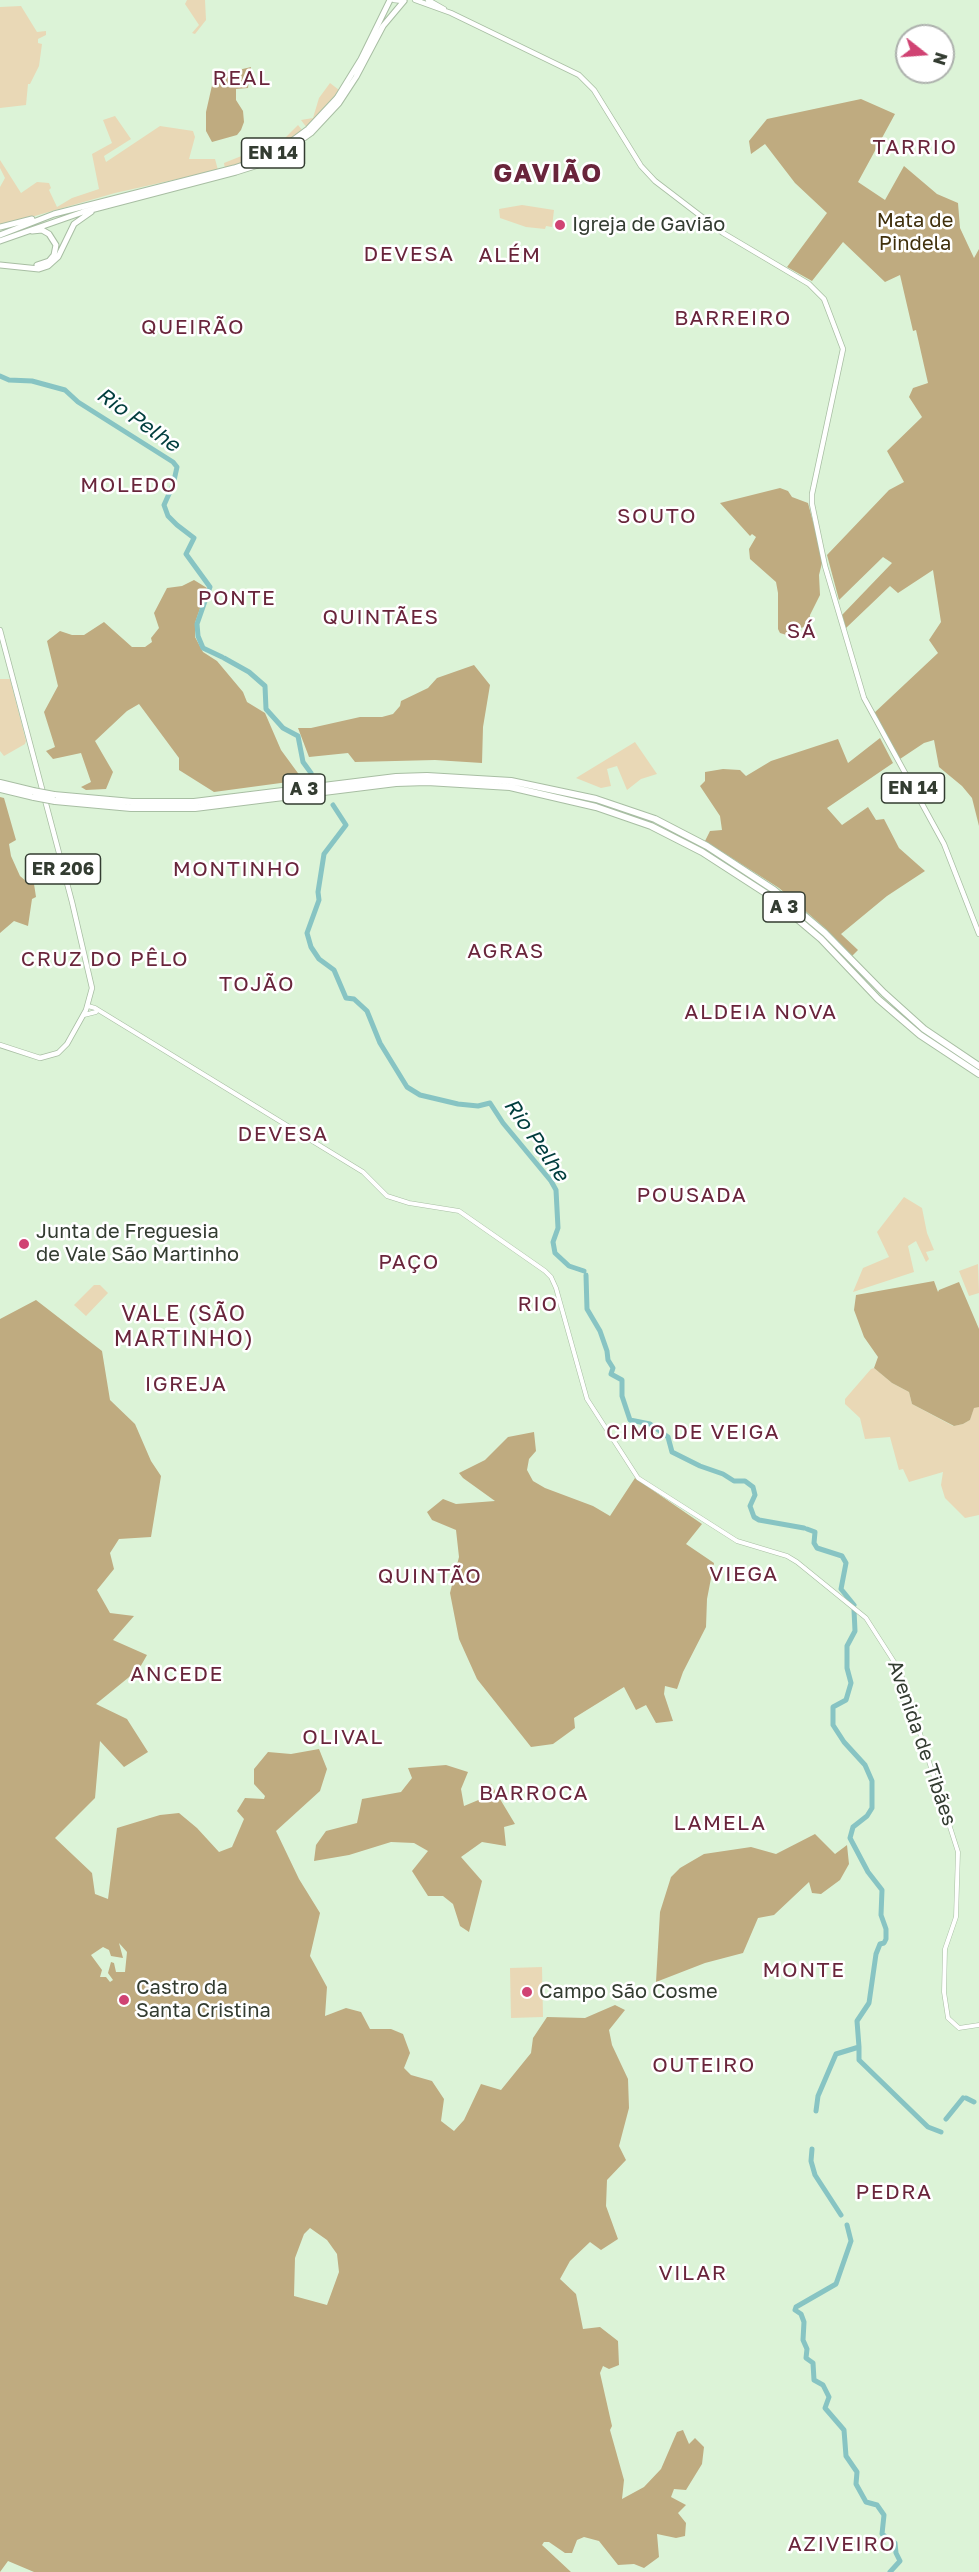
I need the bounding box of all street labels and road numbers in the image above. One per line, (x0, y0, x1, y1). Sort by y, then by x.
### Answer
road number: EN 14 (242, 138, 304, 168)
road number: EN 14 (882, 773, 944, 803)
road number: A 3 (283, 774, 325, 804)
road number: ER 206 (26, 854, 100, 884)
road number: A 3 (763, 892, 805, 922)
street label: Avenida de Tibães (882, 1657, 962, 1829)

